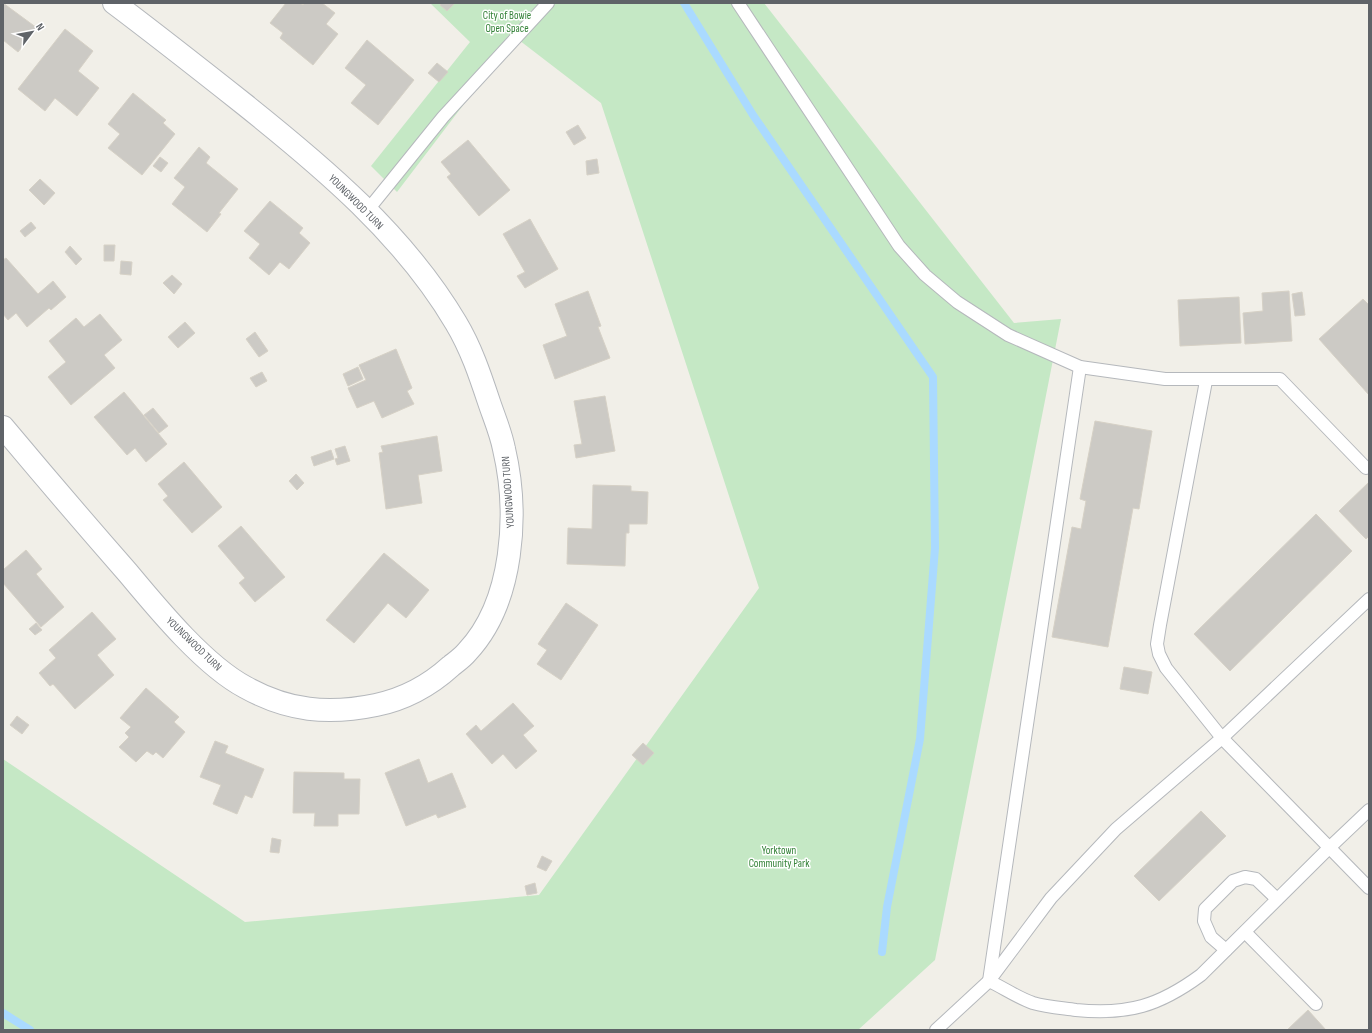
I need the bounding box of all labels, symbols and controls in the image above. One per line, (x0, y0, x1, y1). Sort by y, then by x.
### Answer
park label: City of Bowie Open Space (483, 9, 531, 35)
north arrow (12, 12, 52, 52)
text: N (33, 21, 47, 33)
street label: YOUNGWOOD TURN (326, 172, 386, 232)
street label: YOUNGWOOD TURN (499, 456, 517, 528)
street label: YOUNGWOOD TURN (164, 614, 224, 674)
park label: Yorktown Community Park (749, 844, 810, 870)

